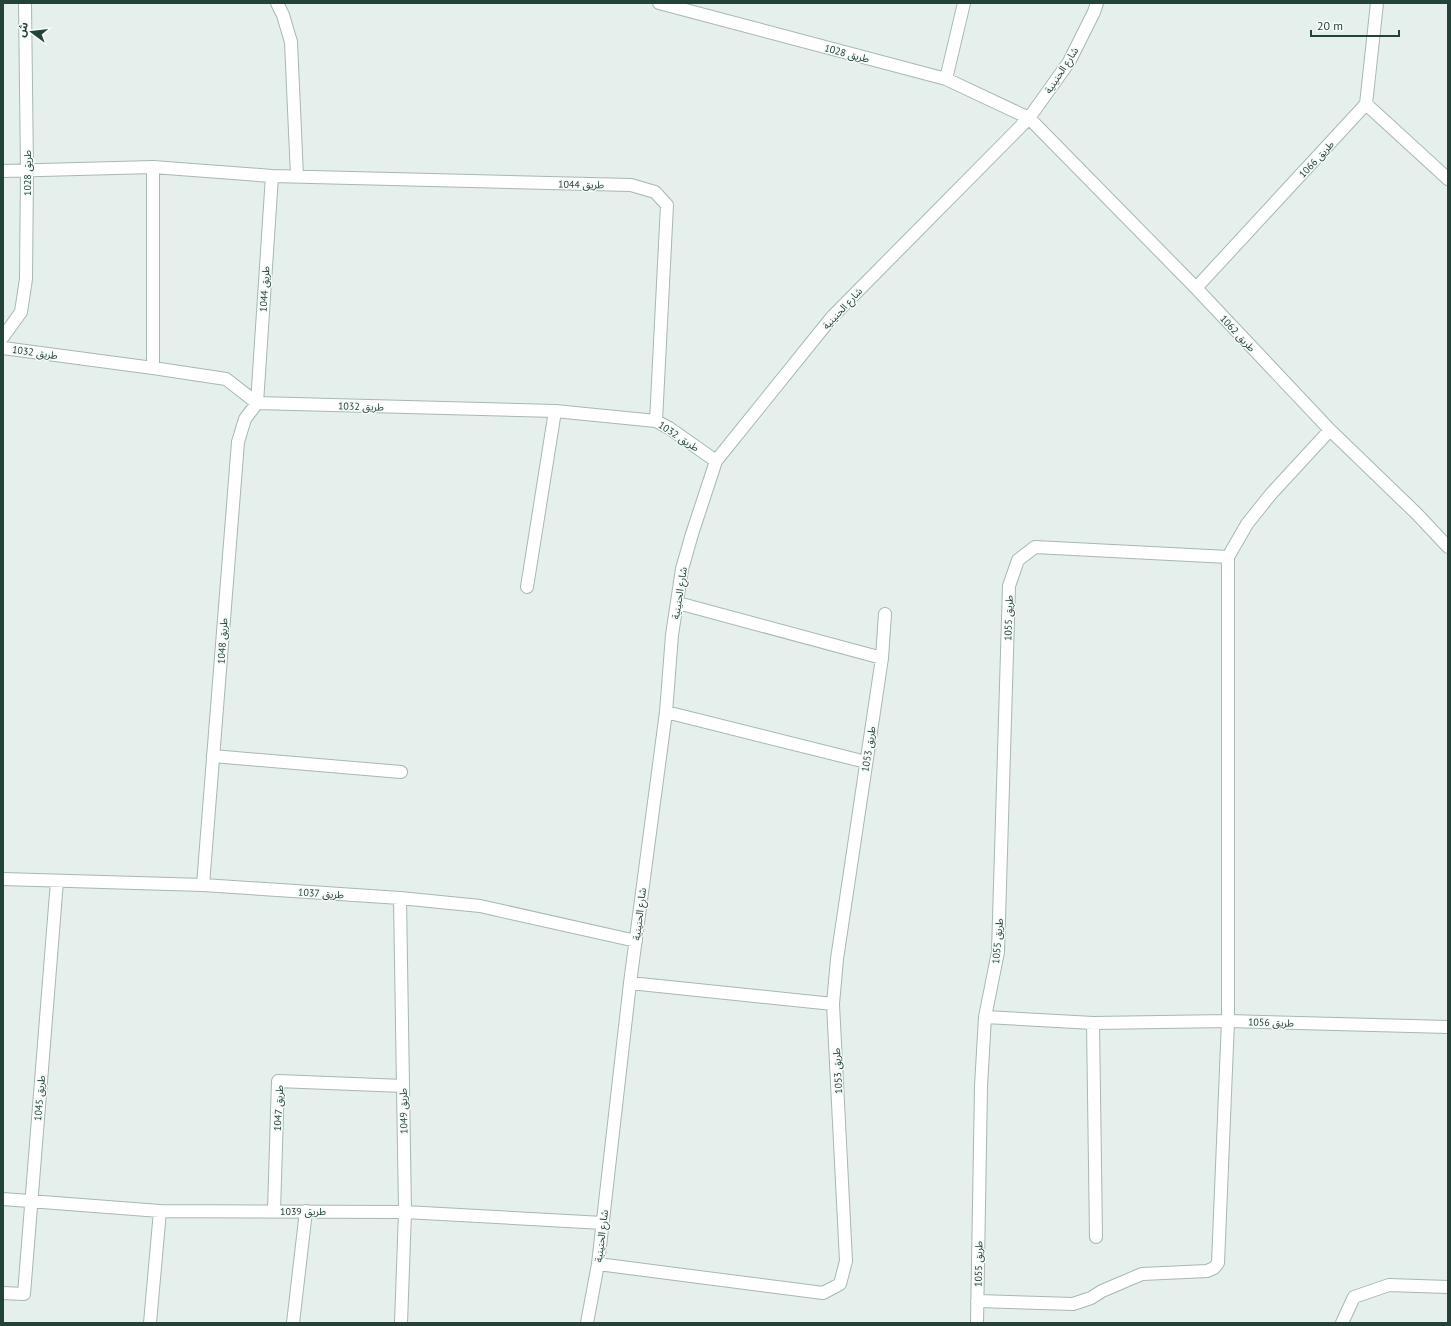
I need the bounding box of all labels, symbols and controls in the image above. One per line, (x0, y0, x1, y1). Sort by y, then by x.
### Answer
north arrow (12, 12, 52, 52)
scale bar (1311, 12, 1399, 38)
text: 20 m (1317, 18, 1343, 33)
text: ش (14, 20, 31, 39)
street label: طريق 1028 (823, 41, 871, 66)
street label: شارع الحنينية (1042, 45, 1082, 96)
street label: طريق 1066 (1296, 138, 1337, 181)
street label: طريق 1028 (21, 150, 34, 196)
street label: طريق 1044 (558, 178, 604, 191)
street label: طريق 1044 (256, 265, 273, 312)
street label: شارع الحنينية (820, 285, 866, 333)
street label: طريق 1062 (1217, 312, 1258, 355)
street label: طريق 1032 (11, 343, 59, 362)
street label: طريق 1032 (338, 399, 384, 414)
street label: طريق 1032 (656, 418, 702, 455)
street label: شارع الحنينية (669, 566, 691, 620)
street label: طريق 1055 (1001, 595, 1016, 641)
street label: طريق 1048 (214, 617, 231, 664)
street label: طريق 1053 (858, 725, 879, 773)
street label: طريق 1037 (298, 885, 345, 902)
street label: شارع الحنينية (630, 887, 650, 941)
street label: طريق 1055 (989, 917, 1006, 965)
street label: طريق 1056 (1248, 1015, 1294, 1030)
street label: طريق 1053 (830, 1047, 845, 1094)
street label: طريق 1045 (31, 1074, 48, 1122)
street label: طريق 1047 (271, 1084, 286, 1131)
street label: طريق 1049 (397, 1088, 410, 1134)
street label: طريق 1039 (280, 1205, 326, 1218)
street label: شارع الحنينية (592, 1209, 612, 1263)
street label: طريق 1055 (972, 1241, 985, 1287)

